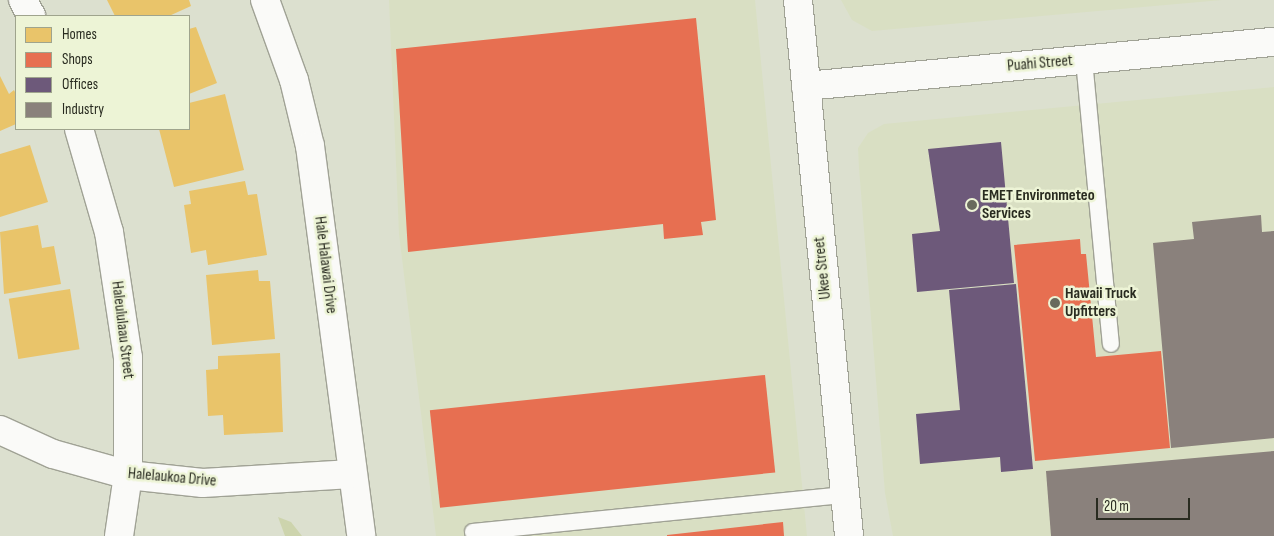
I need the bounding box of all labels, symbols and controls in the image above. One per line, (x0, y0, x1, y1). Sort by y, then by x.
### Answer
legend (15, 15, 190, 130)
text: Homes (62, 25, 97, 44)
text: Shops (62, 50, 93, 69)
street label: Puahi Street (1006, 52, 1074, 76)
text: Offices (62, 75, 98, 94)
text: Industry (62, 100, 104, 119)
place label: EMET Environmeteo Services (982, 186, 1095, 224)
marker: EMET Environmeteo Services (966, 199, 978, 211)
street label: Hale Halawai Drive (310, 215, 340, 315)
street label: Ukee Street (810, 236, 836, 300)
street label: Haleululaau Street (106, 280, 138, 380)
place label: Hawaii Truck Upfitters (1065, 284, 1136, 322)
marker: Hawaii Truck Upfitters (1049, 297, 1061, 309)
street label: Halelaukoa Drive (127, 465, 217, 491)
scale bar (1099, 488, 1193, 520)
text: 20 m (1104, 497, 1129, 516)

